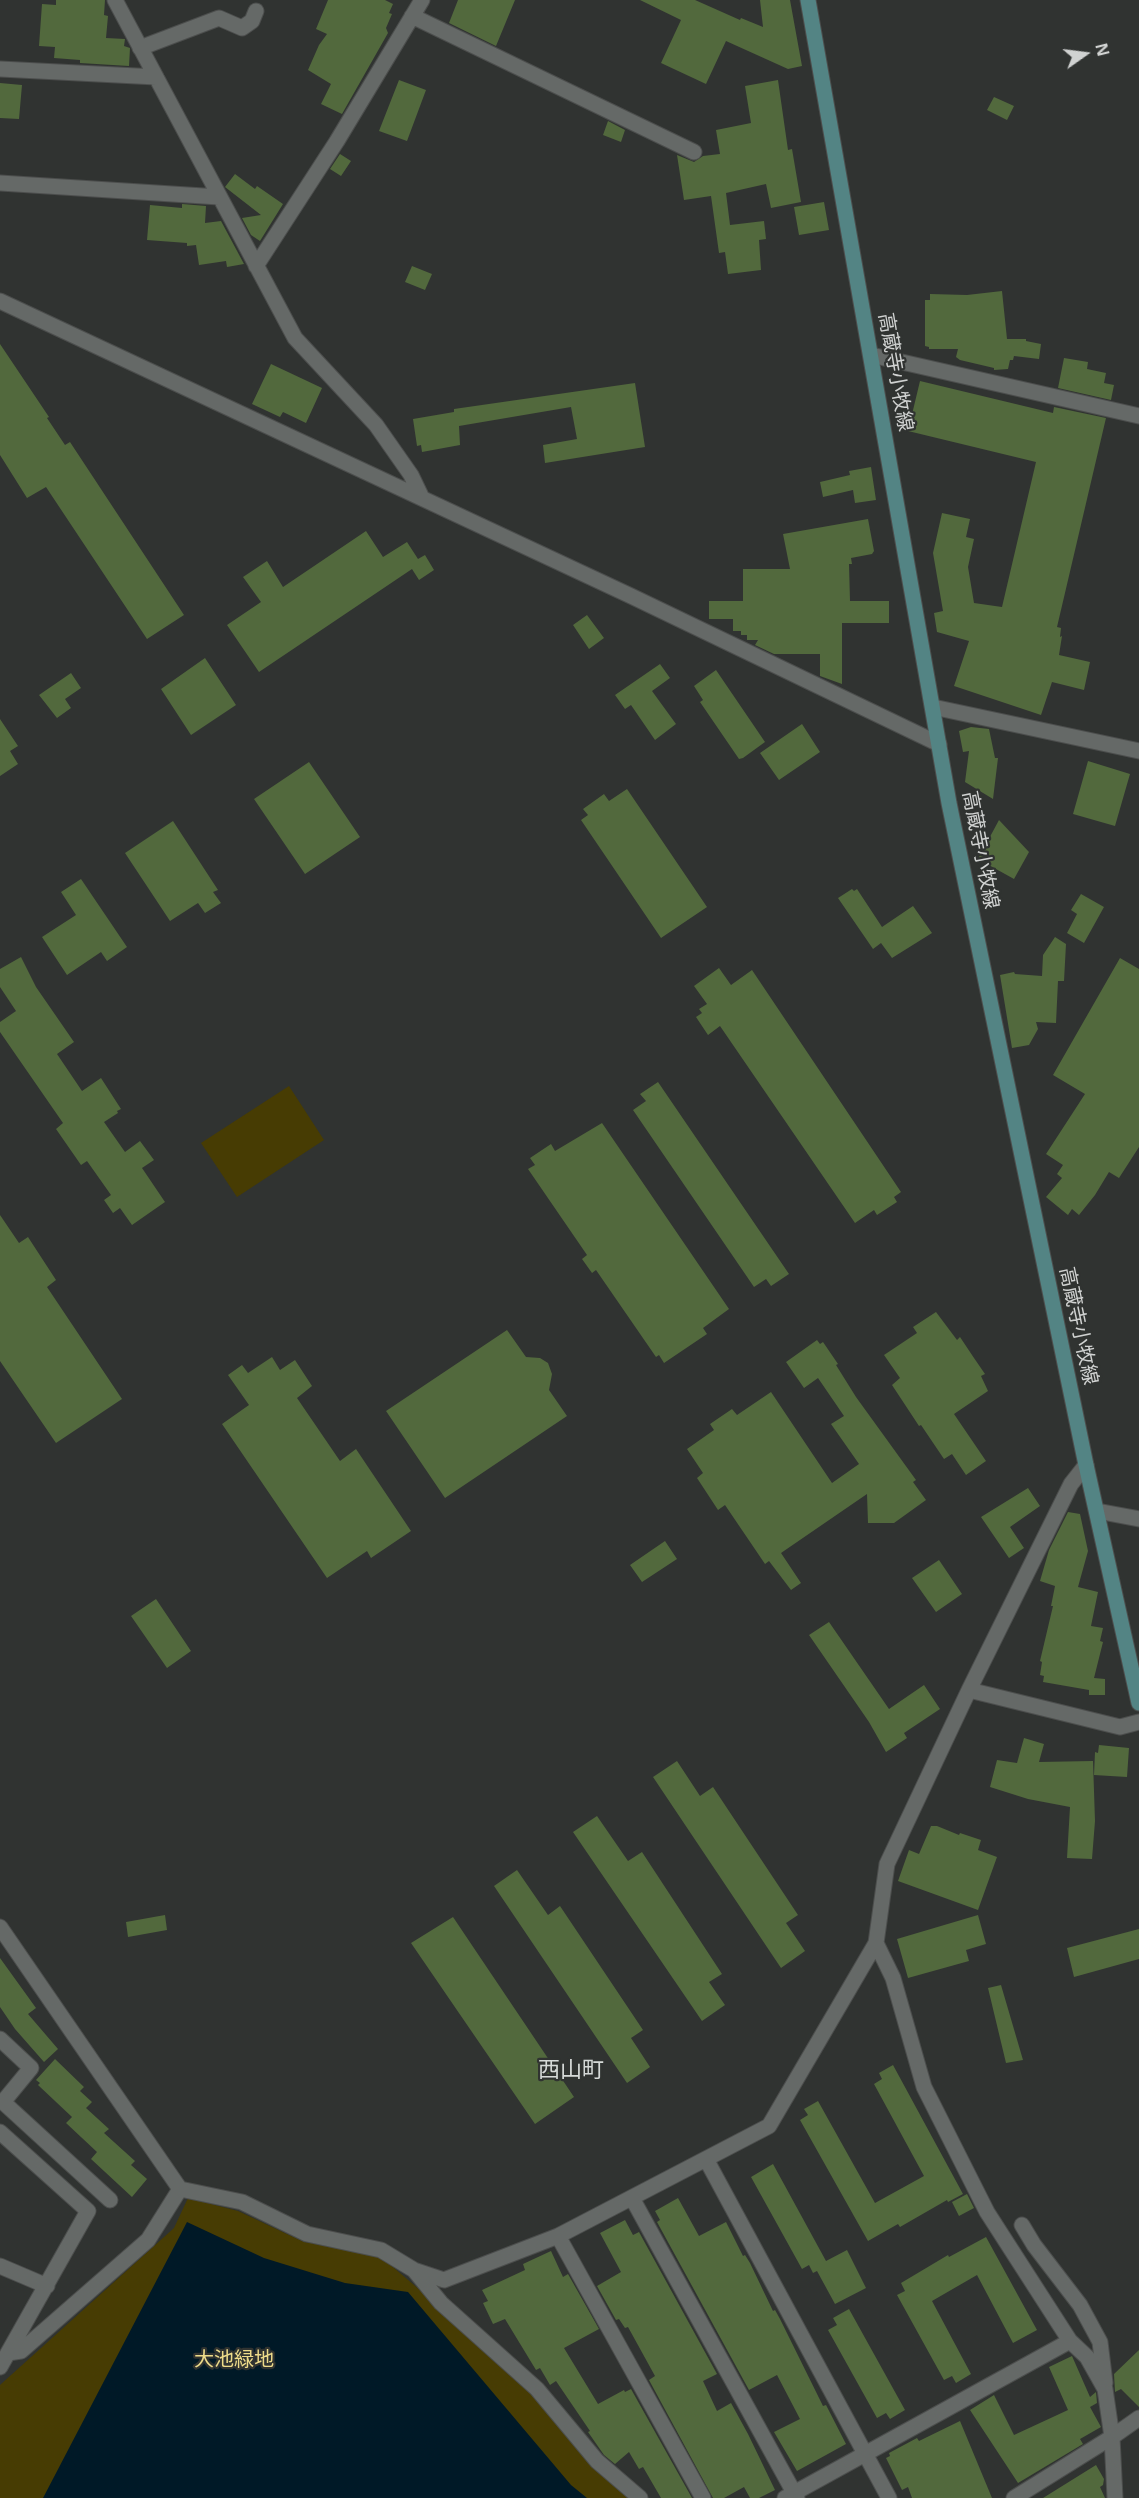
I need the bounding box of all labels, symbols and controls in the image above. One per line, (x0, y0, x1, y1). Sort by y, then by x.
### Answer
north arrow (1055, 24, 1115, 84)
text: N (1090, 41, 1115, 59)
street label: 高蔵寺小牧線 (873, 311, 917, 433)
street label: 高蔵寺小牧線 (957, 789, 1003, 911)
street label: 高蔵寺小牧線 (1054, 1265, 1102, 1387)
district label: 西山町 (538, 2058, 604, 2084)
park label: 大池緑地 (194, 2348, 274, 2372)

